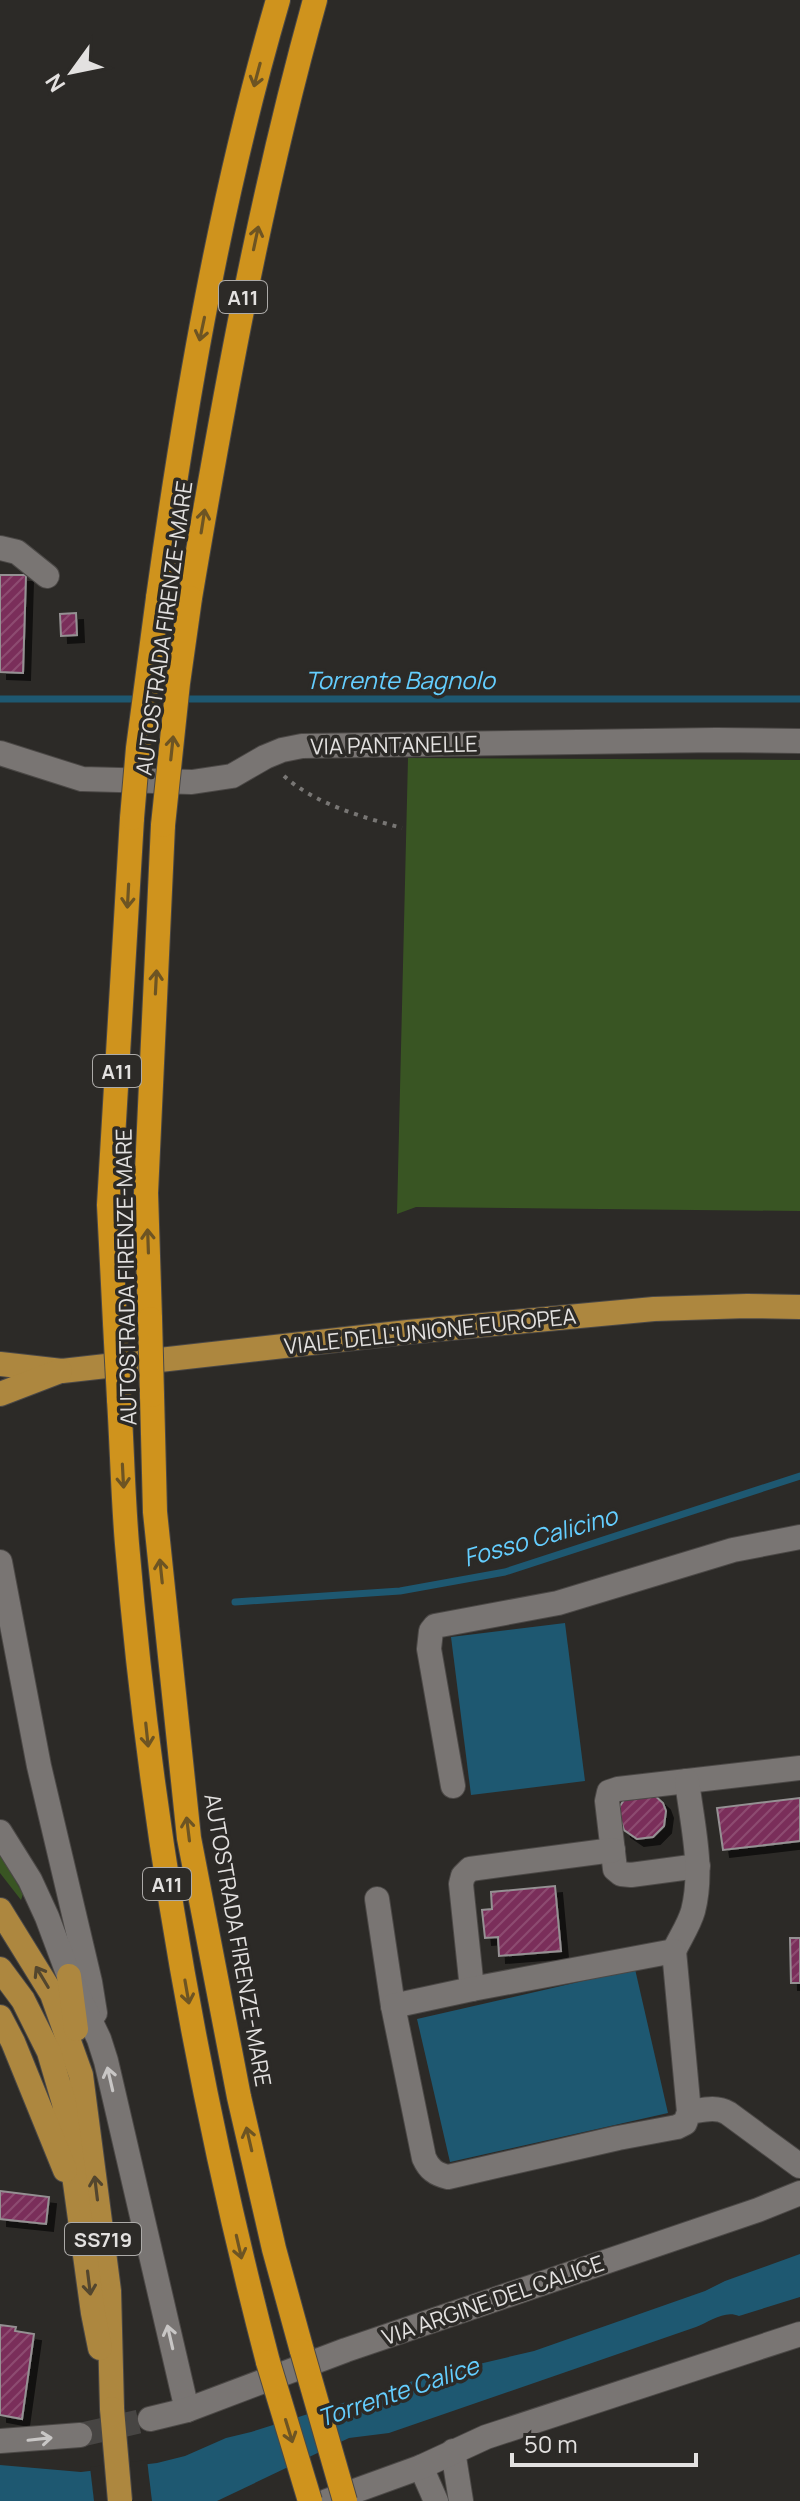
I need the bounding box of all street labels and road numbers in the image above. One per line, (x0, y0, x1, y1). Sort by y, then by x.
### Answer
road number: A11 (219, 281, 267, 313)
street label: AUTOSTRADA FIRENZE-MARE (128, 479, 200, 777)
street label: VIA PANTANELLE (310, 729, 478, 761)
road number: A11 (93, 1055, 141, 1087)
street label: AUTOSTRADA FIRENZE-MARE (108, 1128, 144, 1426)
street label: VIALE DELL'UNIONE EUROPEA (283, 1301, 578, 1361)
street label: AUTOSTRADA FIRENZE-MARE (197, 1791, 279, 2089)
road number: A11 (143, 1868, 191, 1900)
road number: SS719 (65, 2223, 141, 2255)
street label: VIA ARGINE DEL CALICE (378, 2248, 608, 2352)

